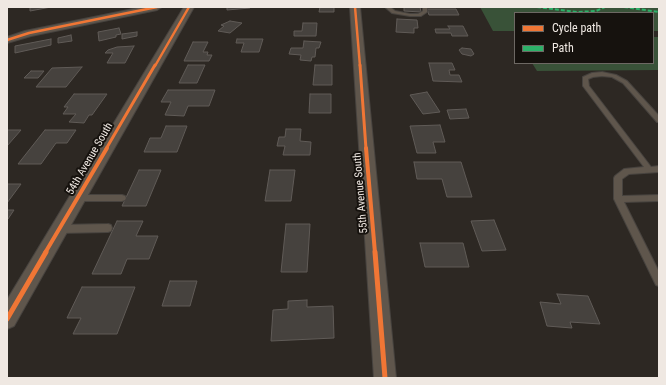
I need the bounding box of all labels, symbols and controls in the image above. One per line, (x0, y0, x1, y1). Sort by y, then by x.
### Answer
legend (514, 12, 654, 64)
text: Cycle path (552, 21, 601, 35)
text: Path (552, 41, 574, 55)
street label: 54th Avenue South (64, 121, 116, 197)
street label: 55th Avenue South (351, 152, 371, 234)

